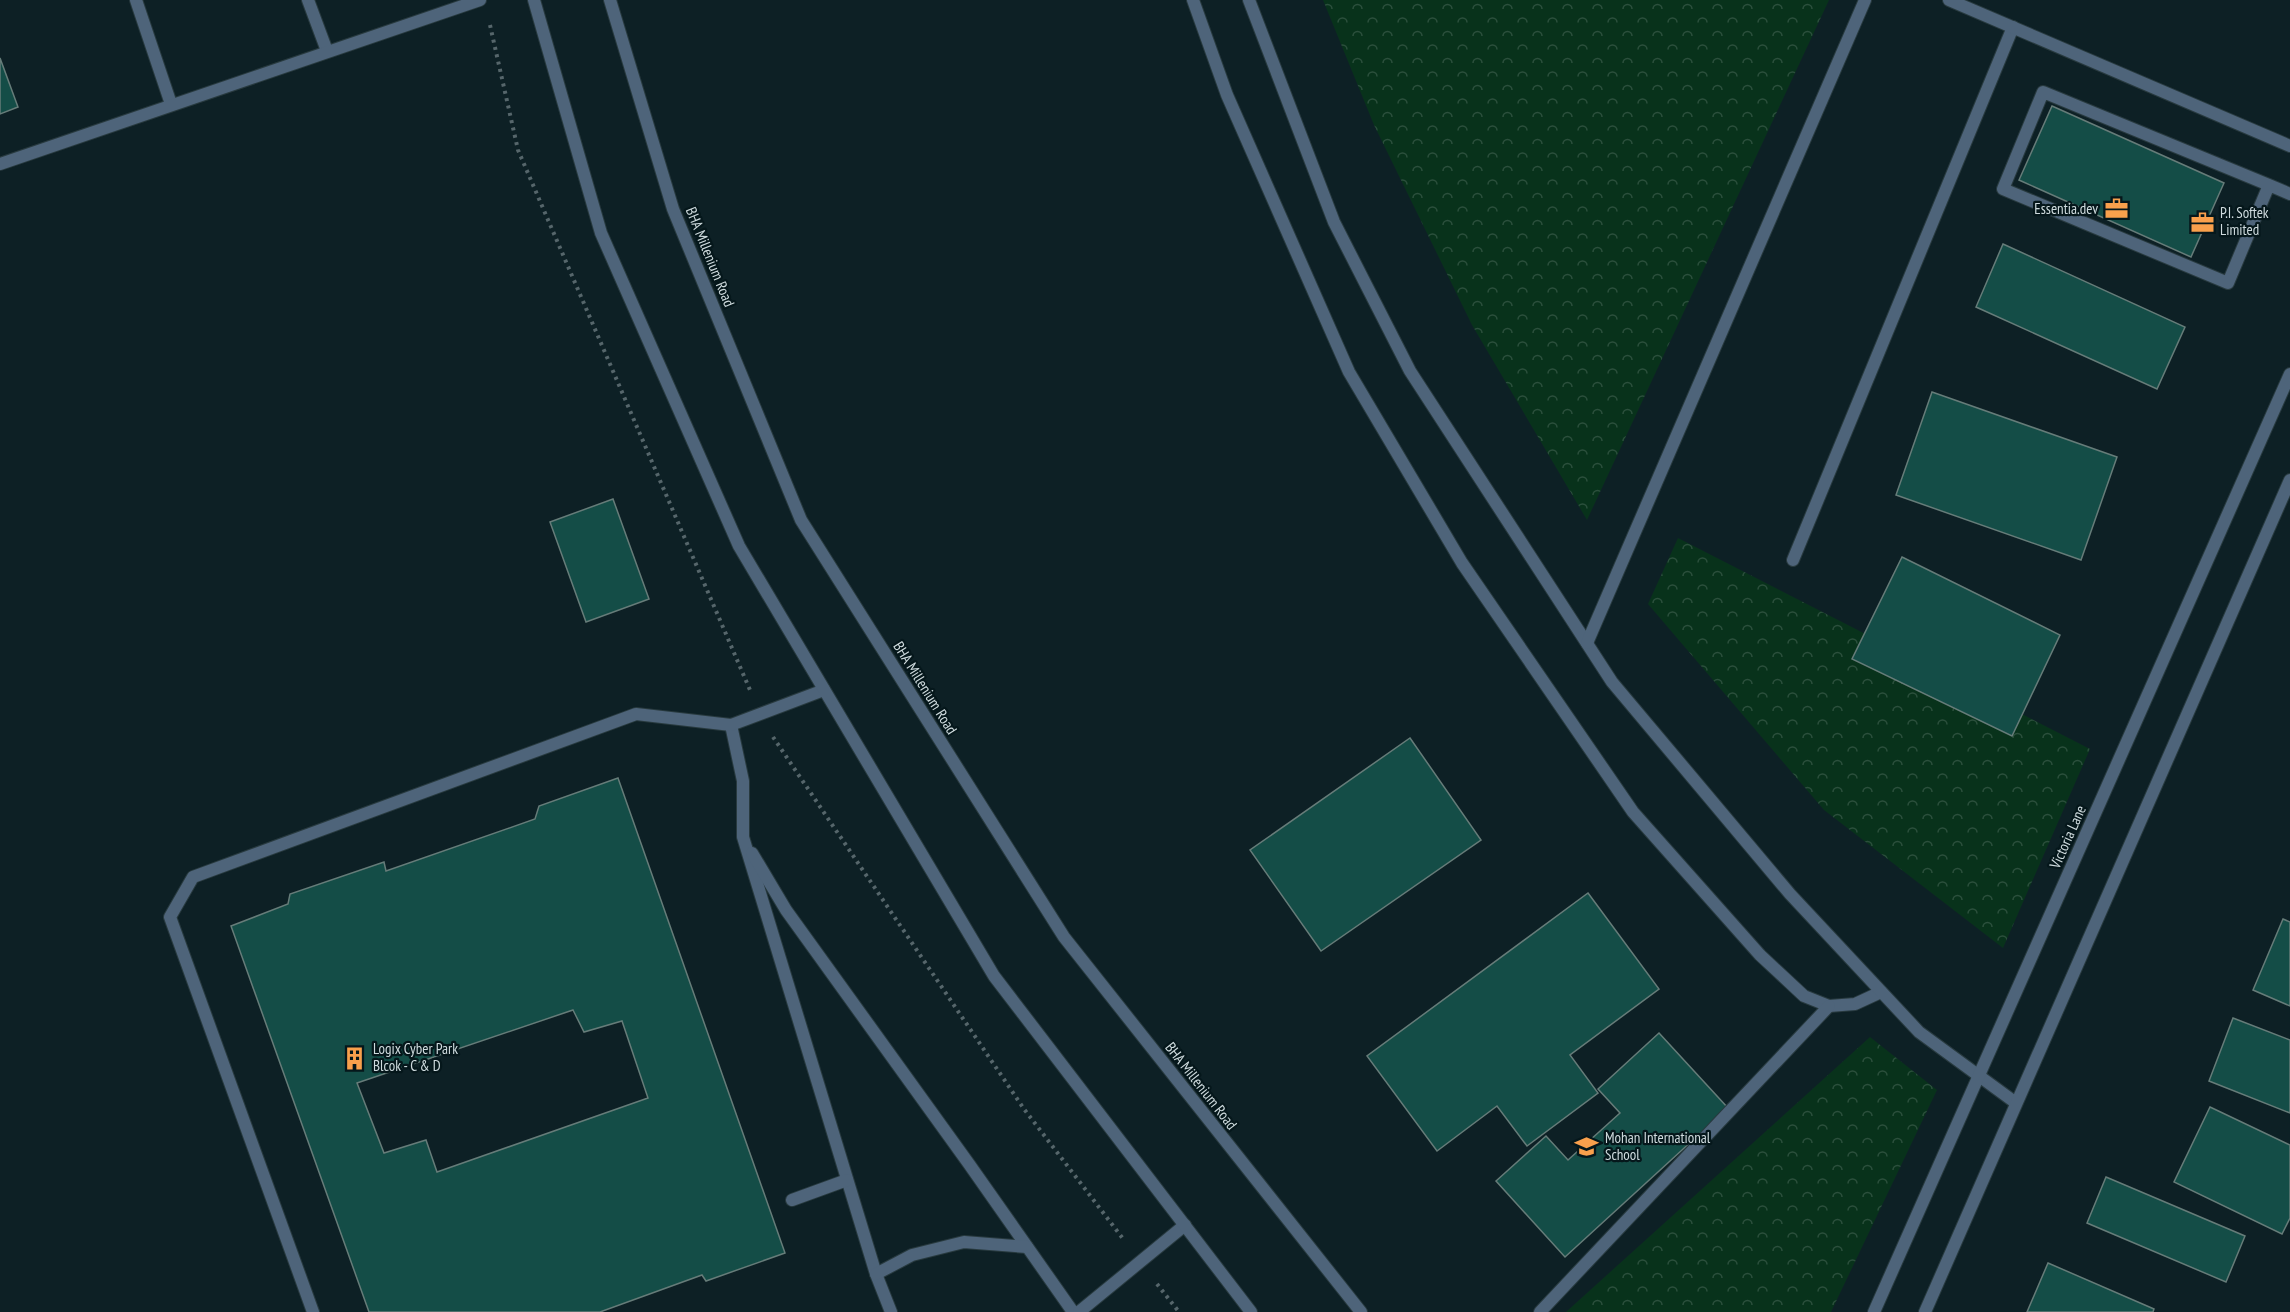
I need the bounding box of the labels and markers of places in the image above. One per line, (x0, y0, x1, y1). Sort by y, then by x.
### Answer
office icon: Essentia.dev (2103, 196, 2129, 222)
place label: Essentia.dev (2034, 199, 2098, 218)
place label: P.I. Softek Limited (2220, 203, 2269, 239)
office icon: P.I. Softek Limited (2189, 209, 2215, 235)
place label: Logix Cyber Park Blcok - C & D (373, 1039, 458, 1075)
building icon: Logix Cyber Park Blcok - C & D (342, 1045, 368, 1071)
place label: Mohan International School (1605, 1128, 1711, 1164)
school or university icon: Mohan International School (1574, 1134, 1600, 1160)

